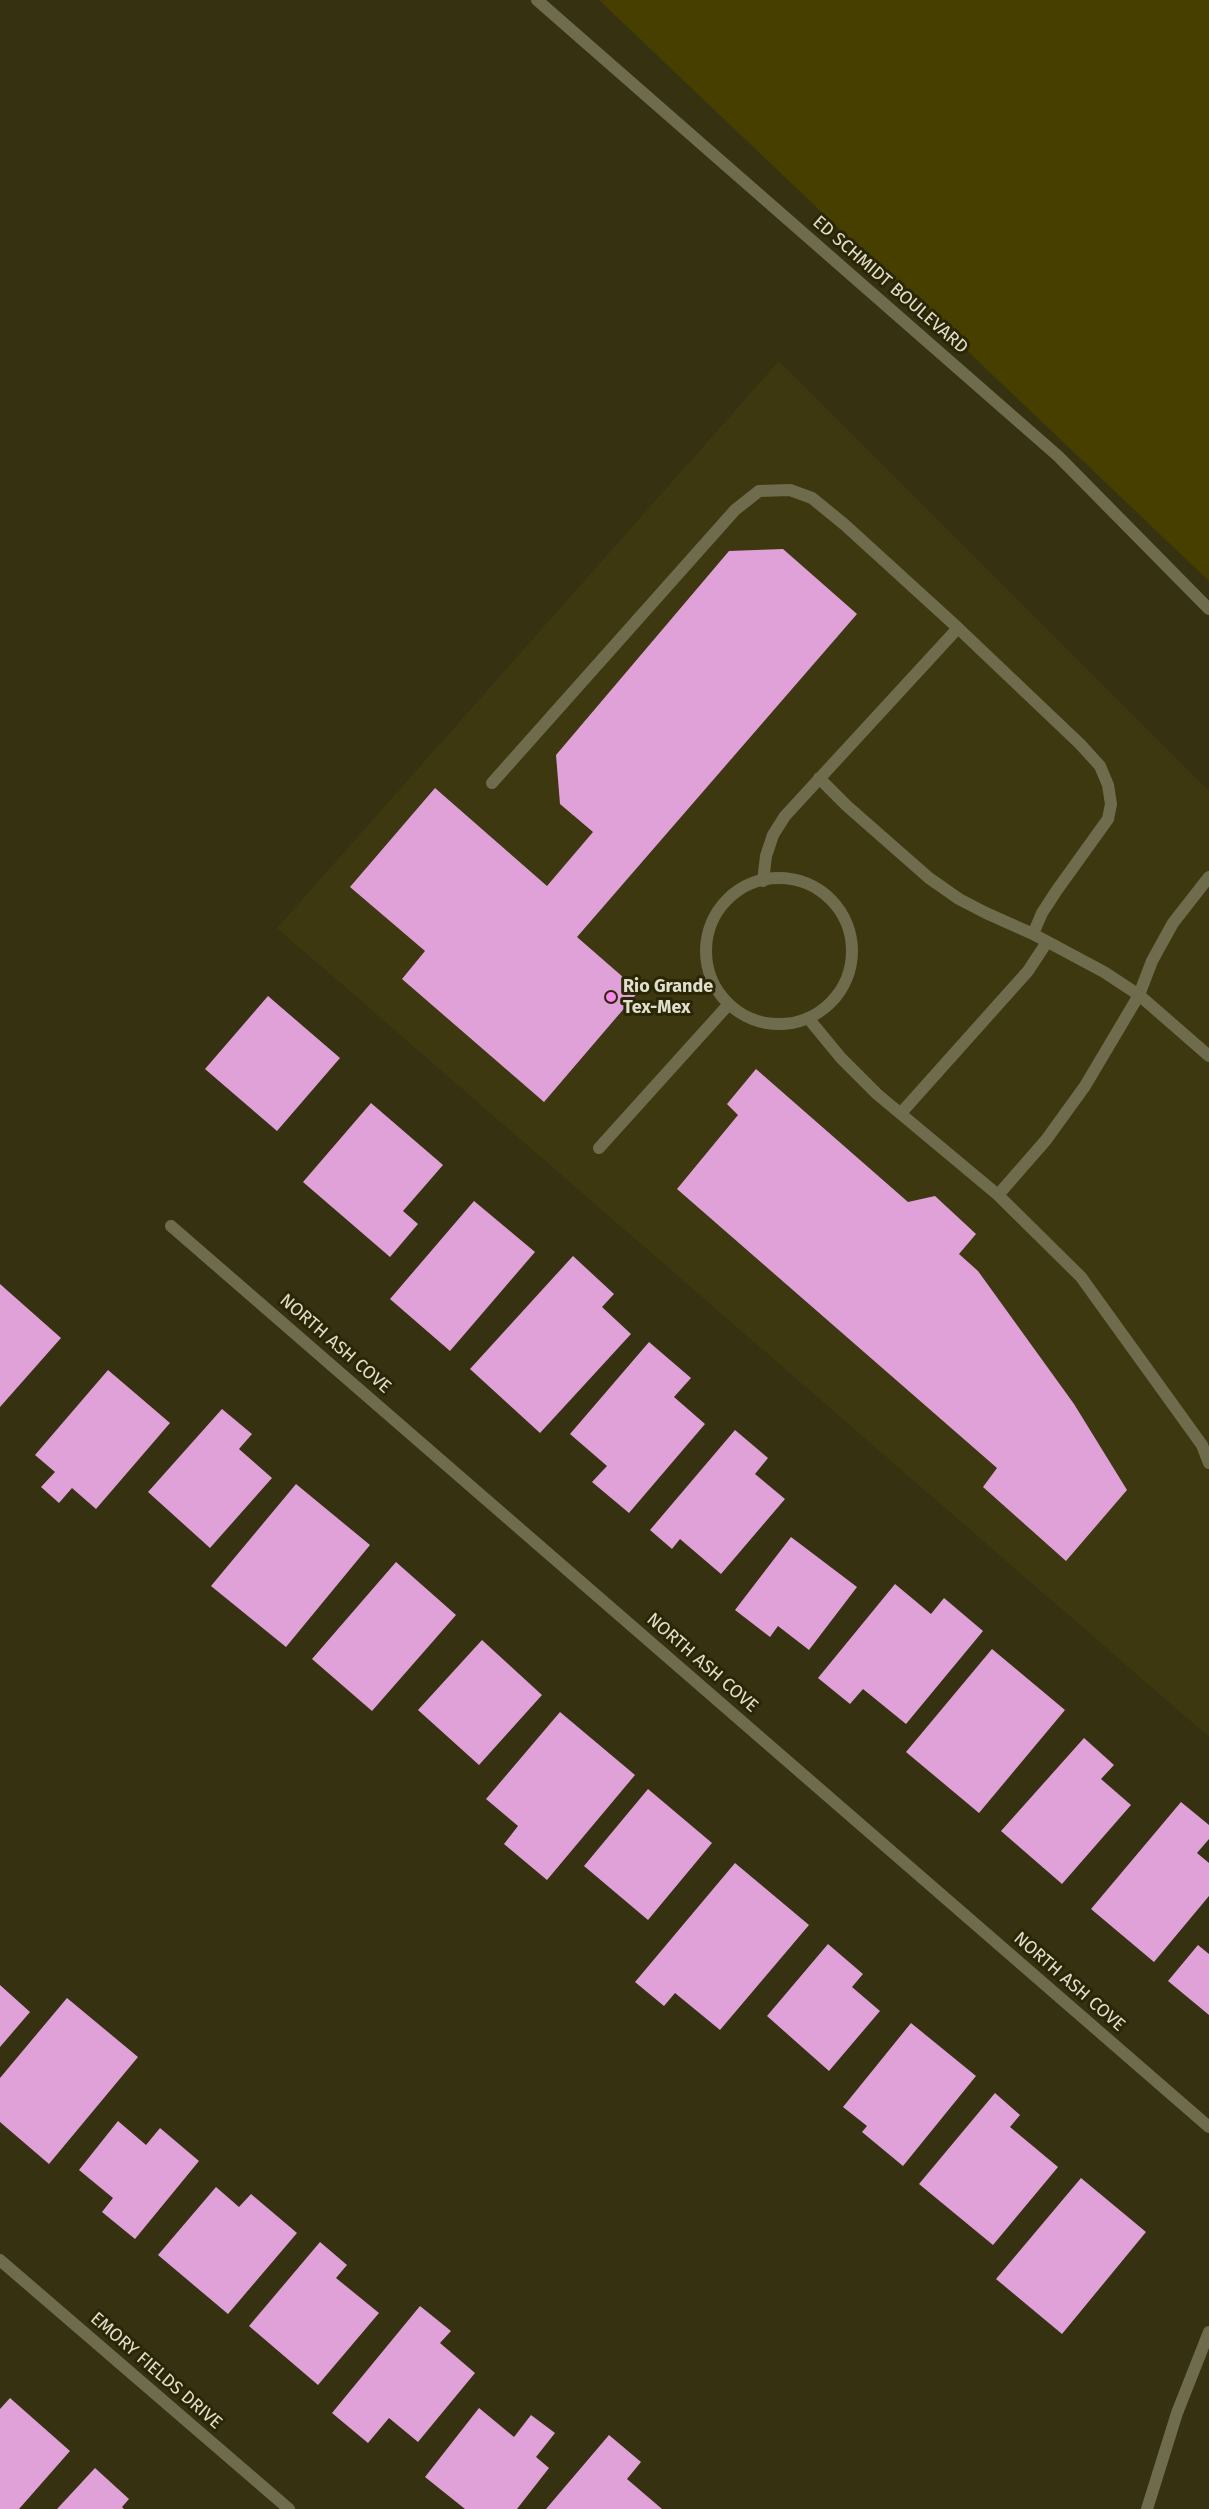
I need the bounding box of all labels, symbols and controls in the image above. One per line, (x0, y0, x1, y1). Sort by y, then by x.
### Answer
street label: ED SCHMIDT BOULEVARD (808, 212, 972, 358)
place label: Rio Grande Tex-Mex (623, 976, 713, 1018)
marker: Rio Grande Tex-Mex (604, 990, 618, 1004)
street label: NORTH ASH COVE (275, 1290, 395, 1398)
street label: NORTH ASH COVE (642, 1609, 762, 1717)
street label: NORTH ASH COVE (1009, 1928, 1129, 2036)
street label: EMORY FIELDS DRIVE (86, 2308, 226, 2434)

